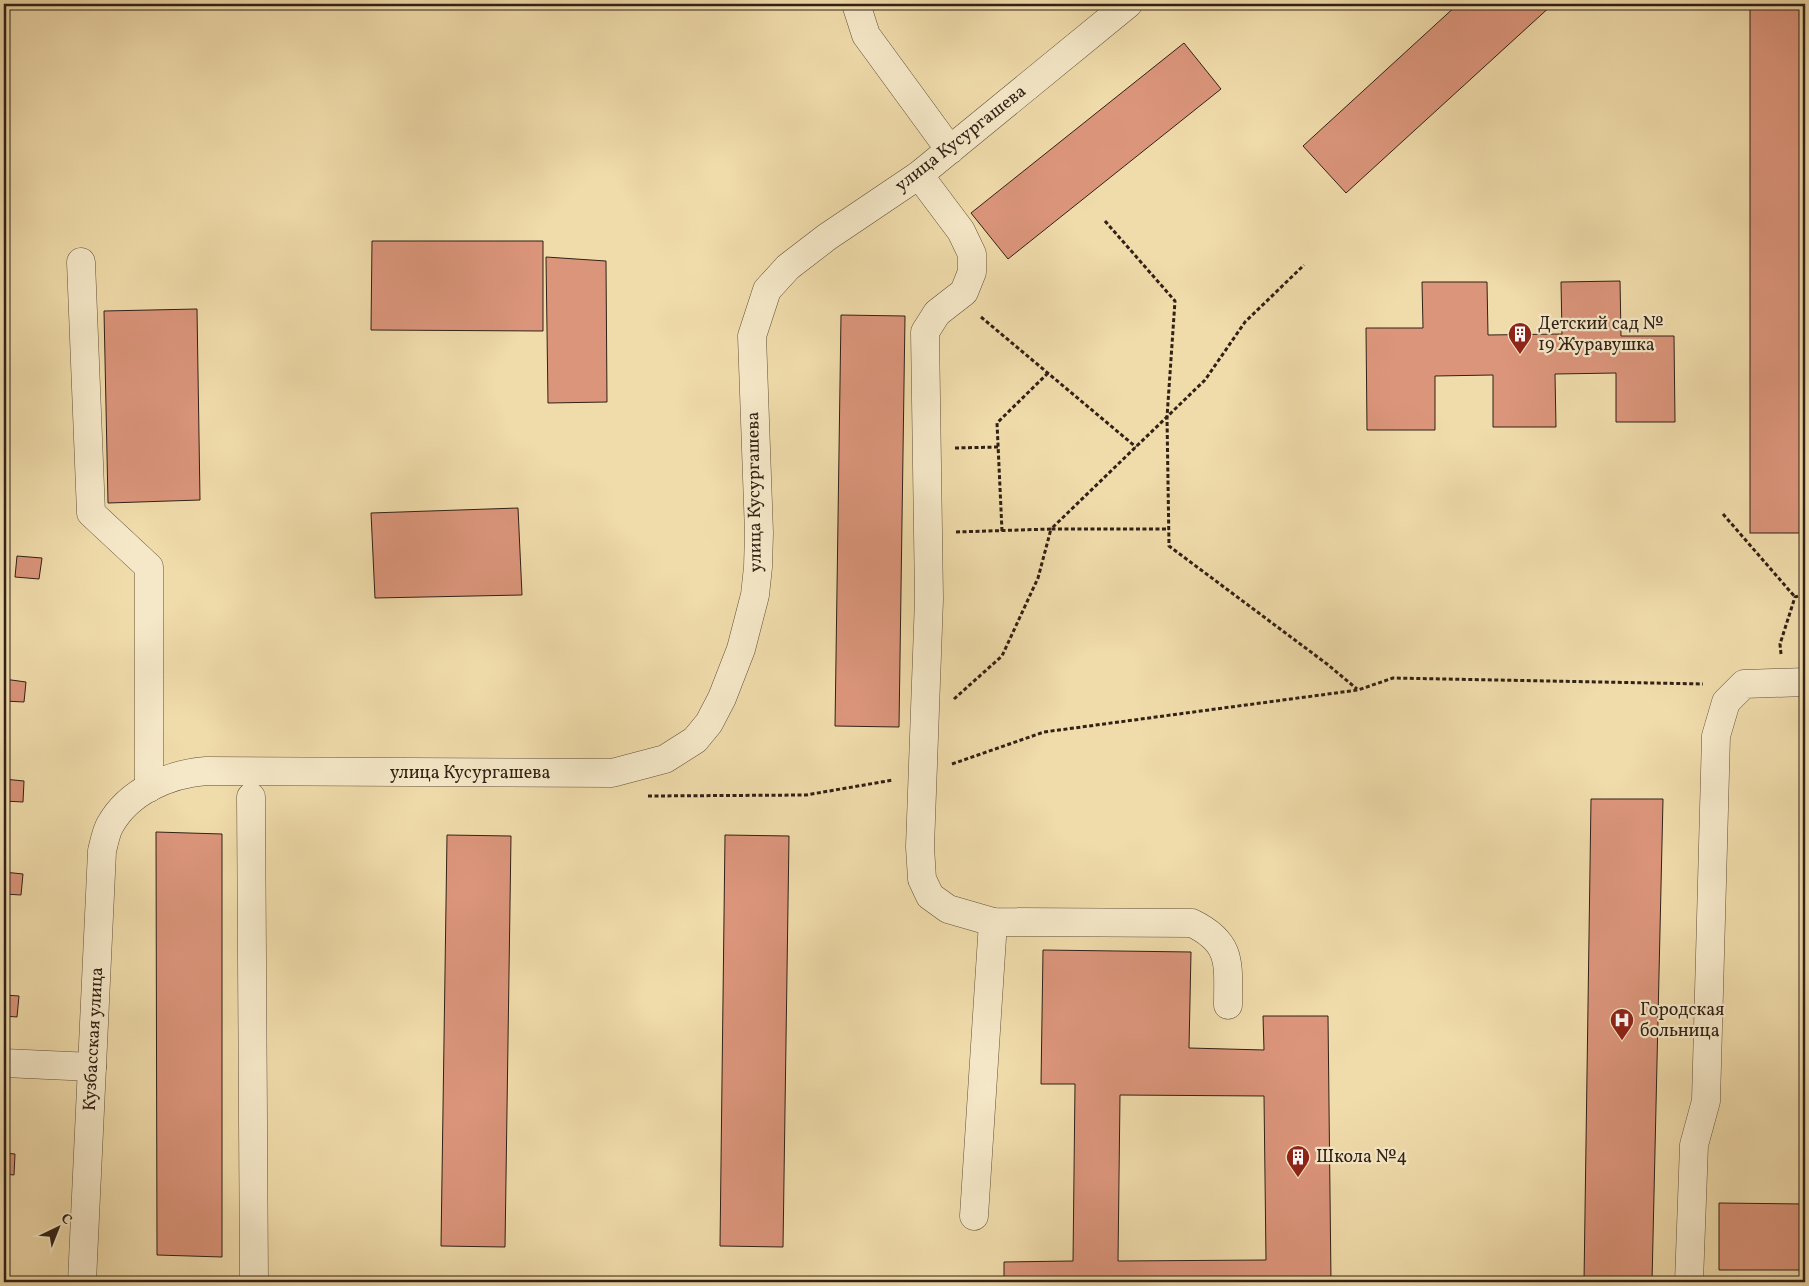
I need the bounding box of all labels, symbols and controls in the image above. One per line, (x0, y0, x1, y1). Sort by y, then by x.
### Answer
street label: улица Кусургашева (890, 80, 1032, 198)
place label: Детский сад № 19 Журавушка (1538, 312, 1663, 358)
building icon: Детский сад № 19 Журавушка (1507, 321, 1533, 355)
street label: улица Кусургашева (741, 411, 769, 573)
street label: улица Кусургашева (390, 761, 550, 786)
street label: Кузбасская улица (78, 966, 110, 1112)
place label: Городская больница (1640, 998, 1724, 1044)
hospital icon: Городская больница (1609, 1007, 1635, 1041)
building icon: Школа №4 (1285, 1144, 1311, 1178)
place label: Школа №4 (1316, 1145, 1407, 1170)
north arrow (32, 1204, 82, 1254)
text: С (56, 1210, 76, 1230)

